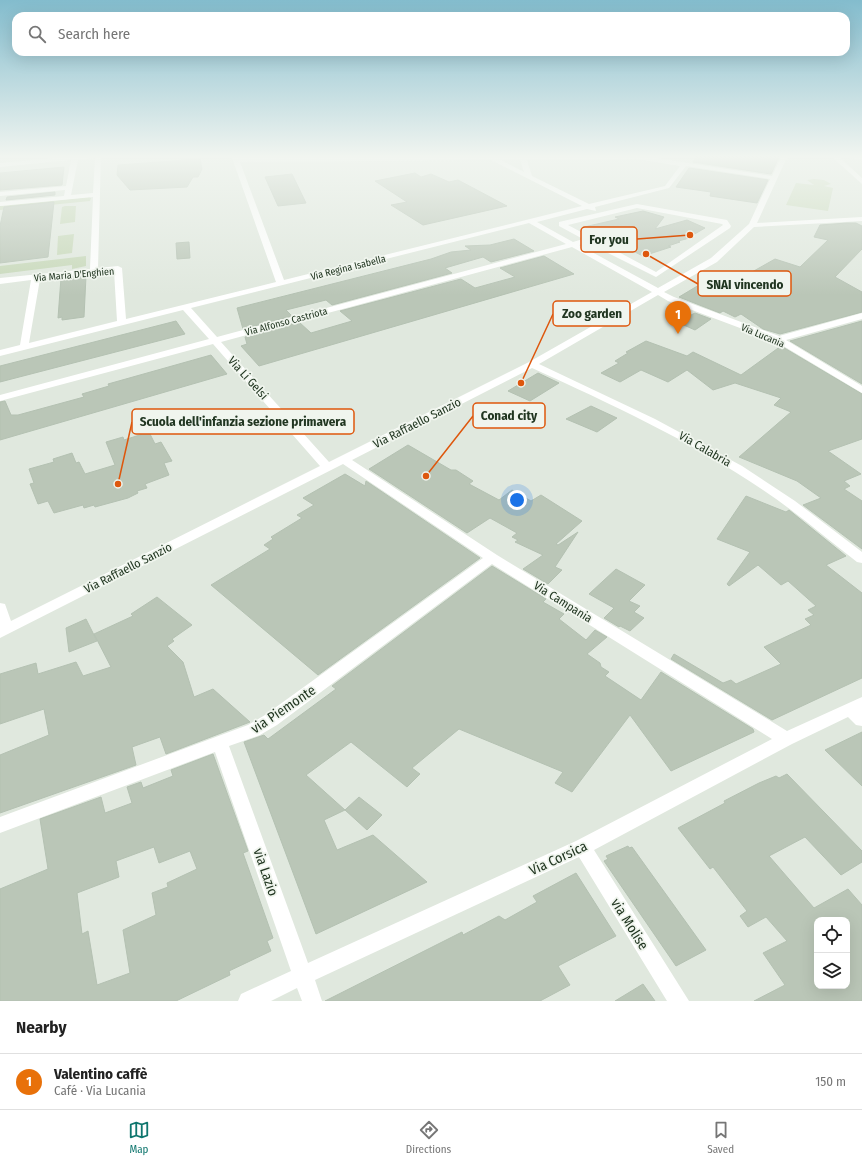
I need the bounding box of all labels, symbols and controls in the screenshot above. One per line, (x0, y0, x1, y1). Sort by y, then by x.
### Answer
search box (12, 12, 850, 56)
icon: search (26, 23, 48, 45)
text: Search here (58, 25, 130, 43)
callout: For you (581, 227, 637, 252)
text: For you (589, 232, 629, 247)
street label: Via Regina Isabella (309, 253, 387, 283)
street label: Via Maria D'Enghien (33, 266, 115, 284)
callout: SNAI vincendo (698, 271, 791, 296)
text: SNAI vincendo (707, 277, 784, 292)
callout: Zoo garden (553, 301, 630, 326)
pin: 1 (665, 301, 691, 334)
street label: Via Alfonso Castriota (244, 305, 329, 339)
text: Zoo garden (562, 306, 622, 321)
street label: Via Lucania (739, 321, 786, 350)
street label: Via Li Gelsi (225, 354, 271, 402)
street label: Via Raffaello Sanzio (371, 395, 463, 451)
callout: Conad city (473, 403, 545, 428)
text: Conad city (481, 408, 538, 423)
callout: Scuola dell'infanzia sezione primavera (132, 409, 354, 434)
text: Scuola dell'infanzia sezione primavera (140, 414, 347, 429)
street label: Via Calabria (676, 428, 734, 470)
your location (507, 490, 527, 510)
street label: Via Raffaello Sanzio (82, 540, 174, 596)
street label: Via Campania (531, 578, 595, 626)
street label: via Piemonte (248, 682, 319, 737)
street label: Via Corsica (527, 838, 590, 879)
street label: via Lazio (249, 846, 282, 898)
street label: via Molise (607, 895, 652, 953)
map controls (814, 917, 850, 989)
button: locate (814, 917, 850, 953)
button: layers (814, 953, 850, 989)
text: Nearby (16, 1017, 67, 1038)
text: Valentino caffè (54, 1065, 147, 1083)
text: 1 (26, 1074, 32, 1089)
text: 150 m (815, 1074, 846, 1089)
text: Café · Via Lucania (54, 1083, 146, 1098)
tab: Map (128, 1119, 150, 1156)
tab: Directions (406, 1119, 451, 1156)
tab: Saved (707, 1119, 734, 1156)

